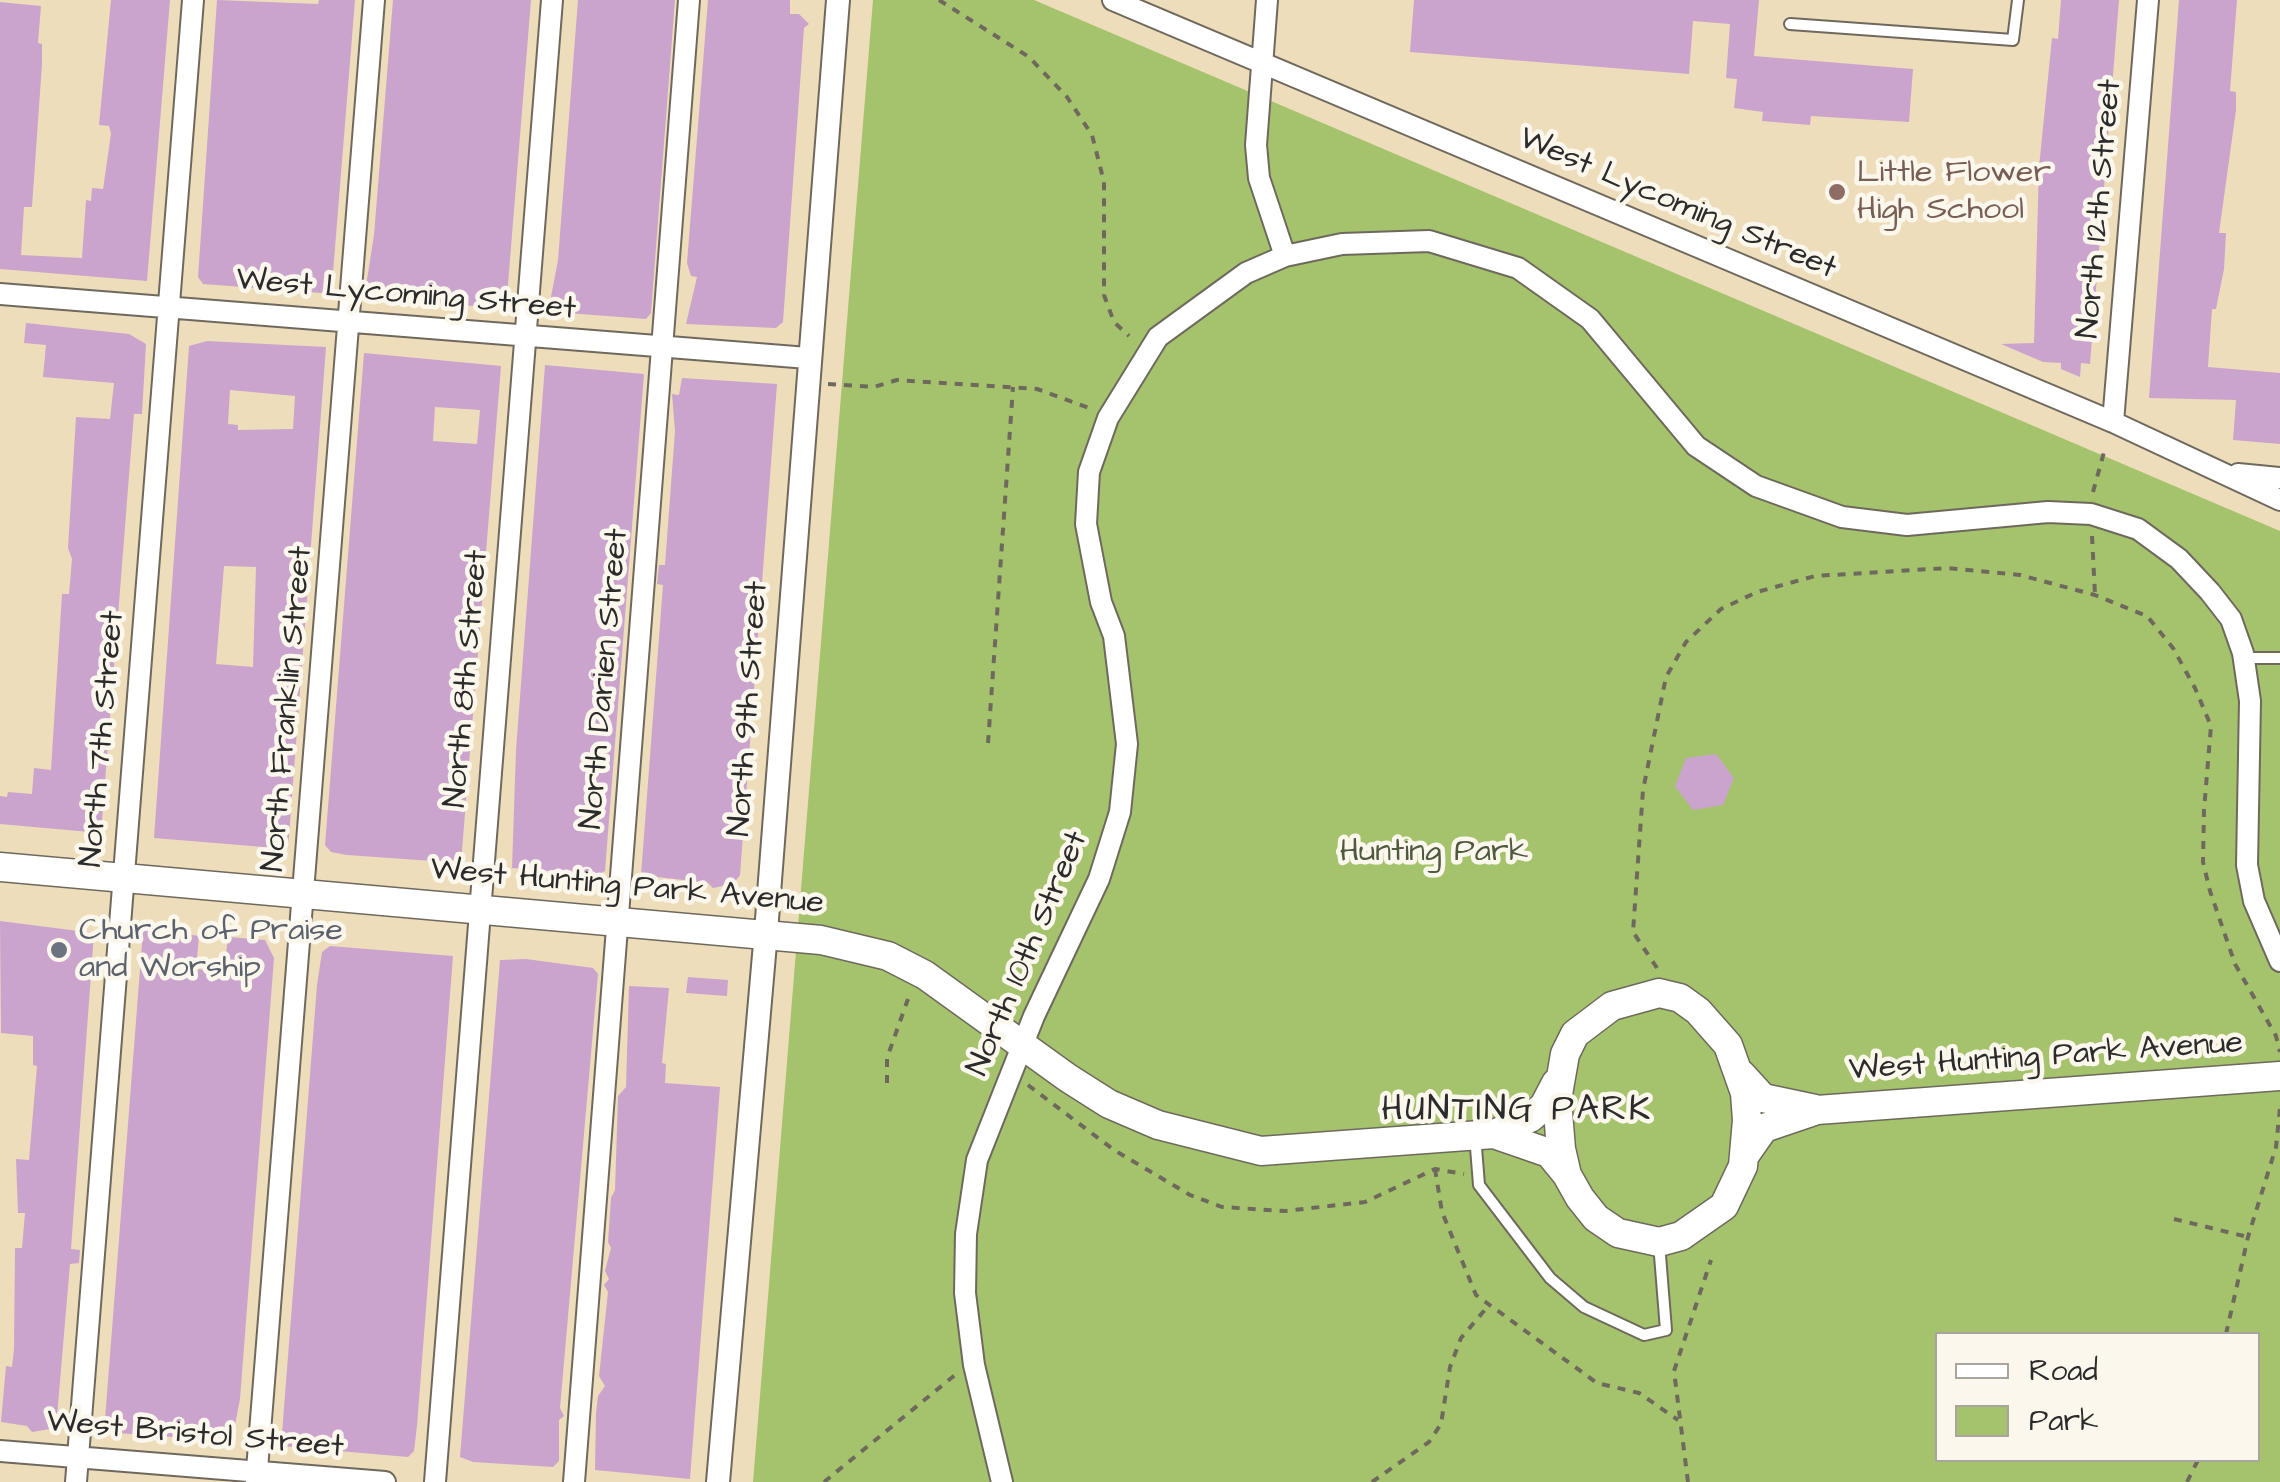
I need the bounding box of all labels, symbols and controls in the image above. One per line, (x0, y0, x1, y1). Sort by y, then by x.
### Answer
street label: North 12th Street (2071, 78, 2131, 340)
street label: West Lycoming Street (1513, 121, 1841, 289)
place label: Little Flower High School (1857, 155, 2051, 230)
marker: Little Flower High School (1826, 181, 1848, 203)
street label: West Lycoming Street (234, 262, 578, 330)
street label: North Darien Street (574, 527, 638, 831)
street label: North Franklin Street (256, 545, 322, 873)
street label: North 8th Street (438, 549, 498, 809)
street label: North 9th Street (722, 580, 778, 838)
street label: North 7th Street (74, 609, 134, 869)
street label: North 10th Street (960, 826, 1098, 1082)
park label: Hunting Park (1340, 834, 1528, 872)
street label: West Hunting Park Avenue (429, 852, 825, 924)
place label: Church of Praise and Worship (79, 913, 343, 988)
marker: Church of Praise and Worship (48, 939, 70, 961)
street label: West Hunting Park Avenue (1848, 1025, 2244, 1091)
district label: HUNTING PARK (1382, 1091, 1652, 1133)
legend (1935, 1332, 2260, 1462)
text: Road (2029, 1350, 2098, 1392)
text: Park (2029, 1400, 2098, 1442)
street label: West Bristol Street (45, 1404, 345, 1468)

